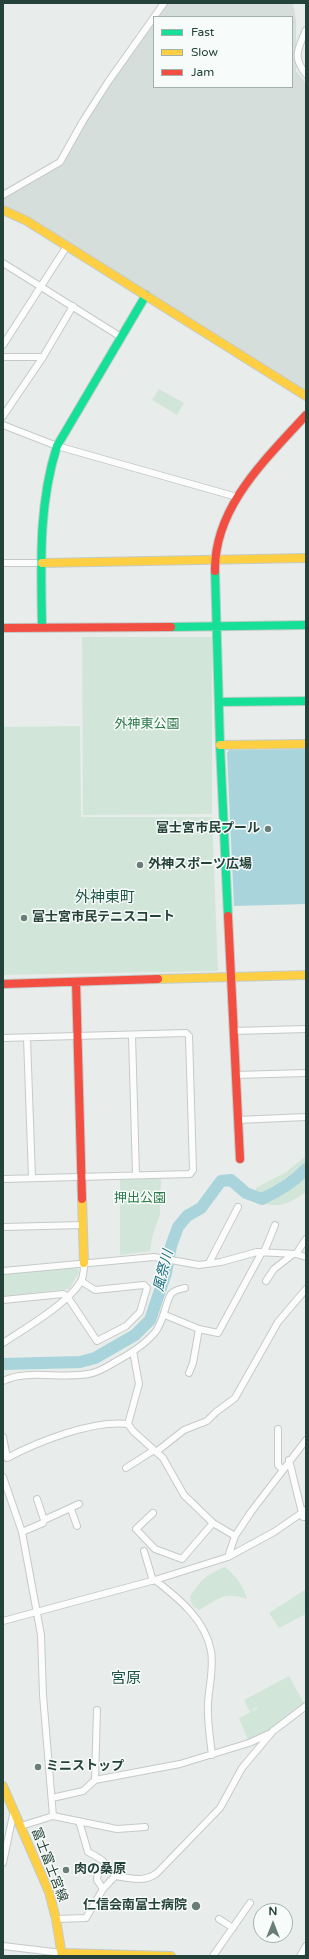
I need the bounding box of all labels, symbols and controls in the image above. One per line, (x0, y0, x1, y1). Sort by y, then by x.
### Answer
legend (153, 16, 293, 88)
text: Fast (191, 25, 214, 39)
text: Slow (191, 45, 218, 59)
text: Jam (191, 65, 214, 79)
park label: 外神東公園 (115, 717, 179, 733)
place label: 富士宮市民プール (156, 821, 260, 837)
marker: 富士宮市民プール (263, 824, 273, 834)
place label: 外神スポーツ広場 (148, 857, 252, 873)
marker: 外神スポーツ広場 (135, 860, 145, 870)
district label: 外神東町 (75, 889, 135, 907)
place label: 富士宮市民テニスコート (32, 910, 175, 926)
marker: 富士宮市民テニスコート (19, 913, 29, 923)
park label: 押出公園 (114, 1191, 166, 1207)
water label: 風祭川 (151, 1249, 177, 1293)
district label: 宮原 (111, 1670, 141, 1688)
place label: ミニストップ (46, 1759, 124, 1775)
marker: ミニストップ (33, 1762, 43, 1772)
street label: 富士富士宮線 (28, 1826, 70, 1904)
place label: 肉の桑原 (74, 1862, 126, 1878)
marker: 肉の桑原 (61, 1865, 71, 1875)
place label: 仁信会南富士病院 (83, 1898, 187, 1914)
marker: 仁信会南富士病院 (190, 1900, 202, 1912)
north arrow (253, 1903, 293, 1943)
text: N (269, 1905, 277, 1918)

